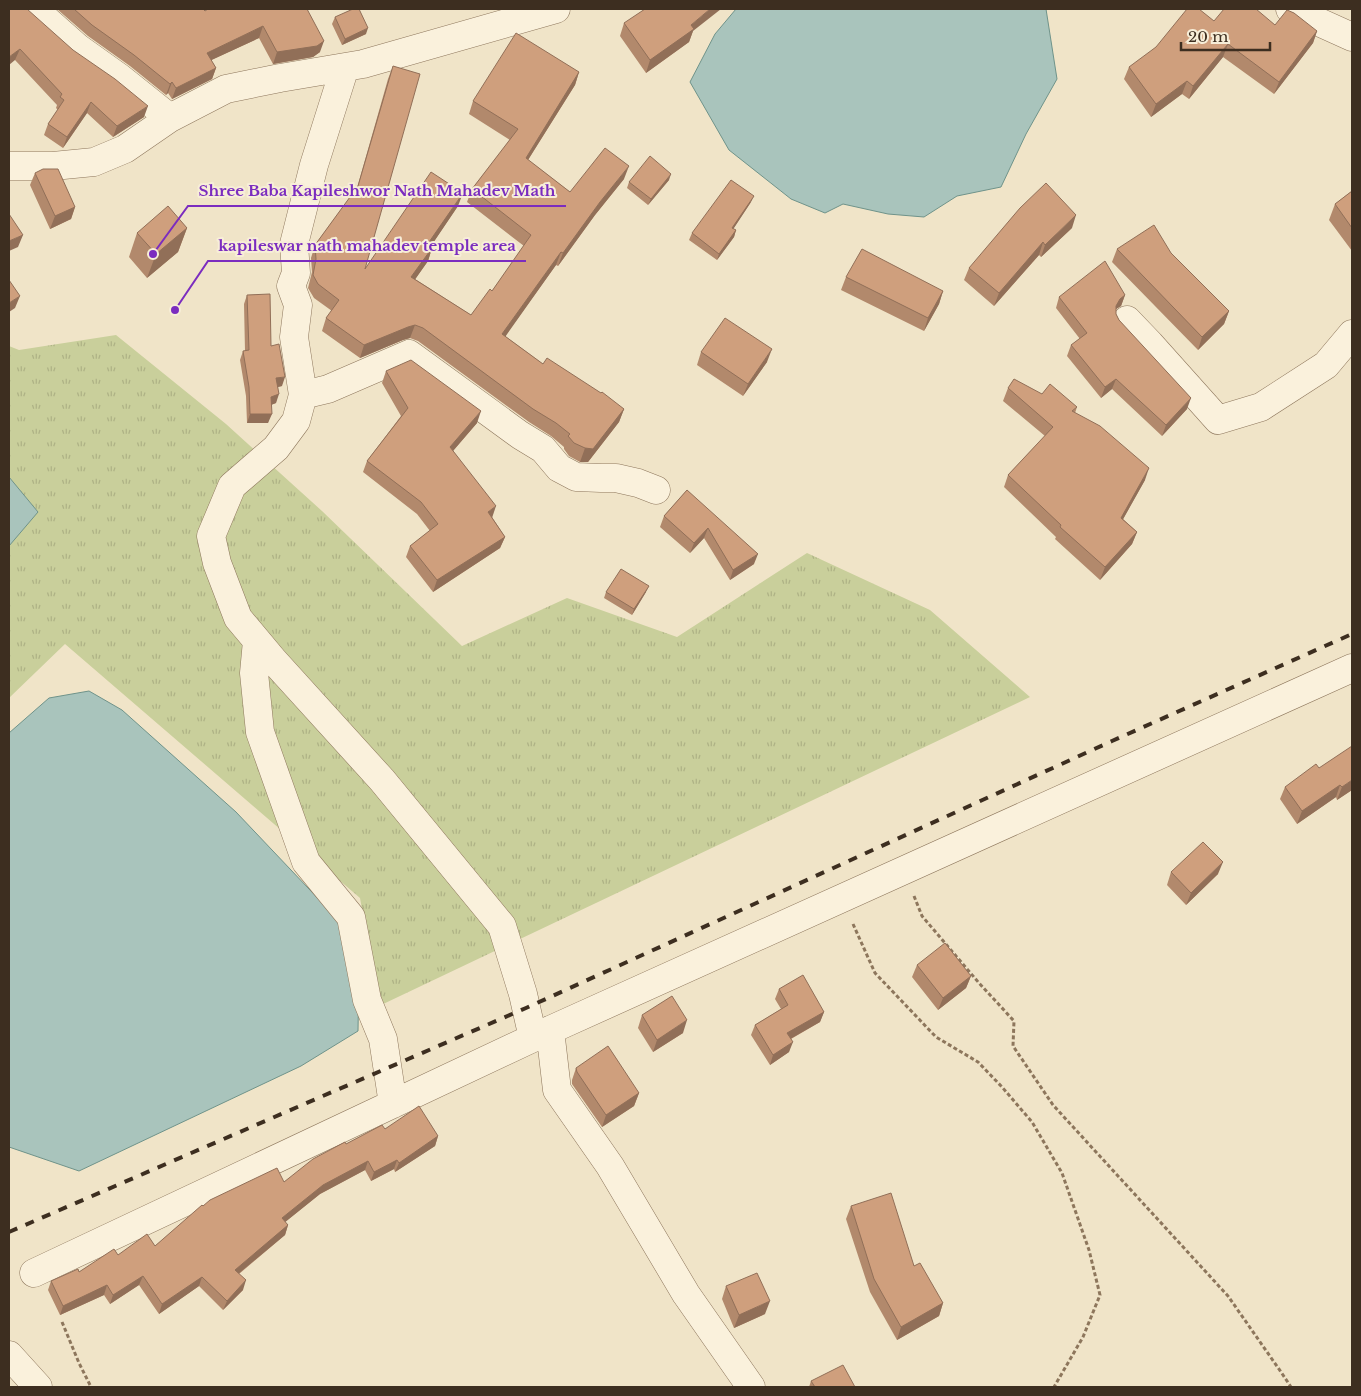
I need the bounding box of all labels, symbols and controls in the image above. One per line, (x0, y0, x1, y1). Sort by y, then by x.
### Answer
scale bar (1181, 20, 1270, 52)
text: 20 m (1188, 27, 1228, 46)
callout: Shree Baba Kapileshwor Nath Mahadev Math (188, 176, 566, 206)
text: Shree Baba Kapileshwor Nath Mahadev Math (198, 181, 556, 200)
callout: kapileswar nath mahadev temple area (208, 231, 526, 261)
text: kapileswar nath mahadev temple area (218, 236, 516, 255)

